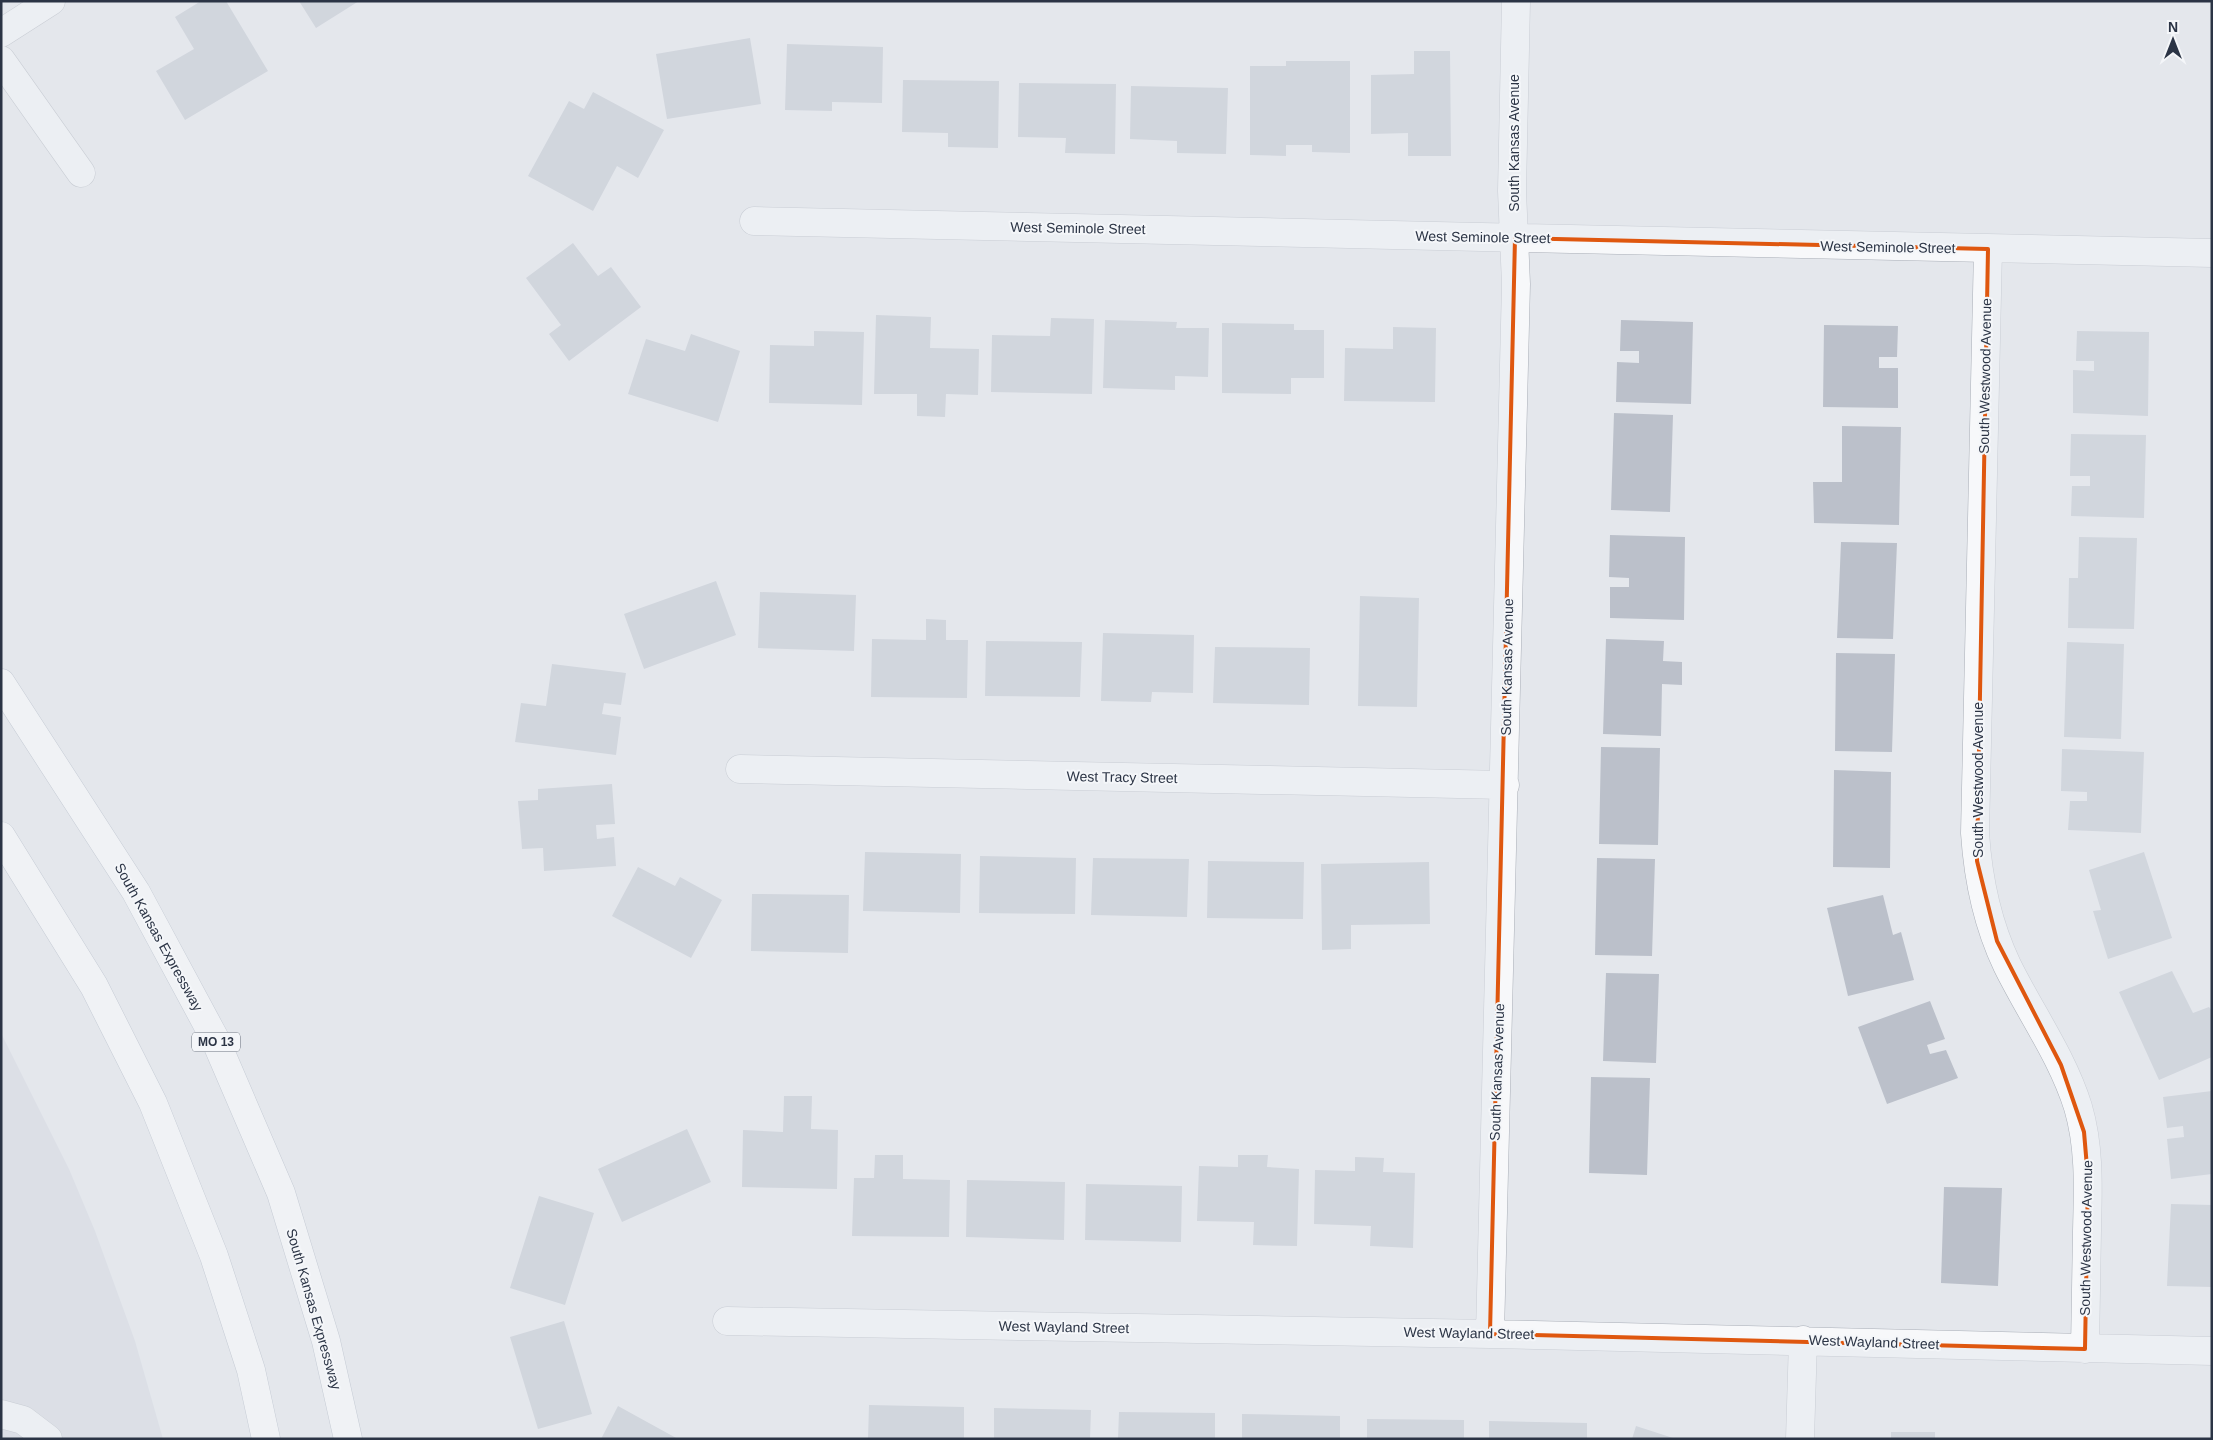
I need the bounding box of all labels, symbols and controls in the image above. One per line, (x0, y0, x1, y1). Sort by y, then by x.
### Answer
north arrow (2148, 15, 2198, 65)
text: N (2168, 19, 2178, 35)
street label: South Kansas Avenue (1506, 74, 1522, 212)
street label: West Seminole Street (1010, 219, 1146, 237)
street label: West Seminole Street (1415, 228, 1551, 246)
street label: West Seminole Street (1820, 238, 1956, 256)
street label: South Westwood Avenue (1976, 298, 1994, 454)
street label: South Kansas Avenue (1498, 598, 1516, 736)
street label: South Westwood Avenue (1970, 702, 1986, 858)
street label: West Tracy Street (1066, 768, 1178, 786)
street label: South Kansas Expressway (112, 860, 206, 1014)
street label: South Kansas Avenue (1487, 1003, 1507, 1141)
road number: MO 13 (192, 1032, 240, 1052)
street label: South Westwood Avenue (2077, 1160, 2095, 1316)
street label: South Kansas Expressway (283, 1227, 345, 1391)
street label: West Wayland Street (999, 1318, 1130, 1336)
street label: West Wayland Street (1404, 1324, 1535, 1342)
street label: West Wayland Street (1808, 1332, 1940, 1352)

